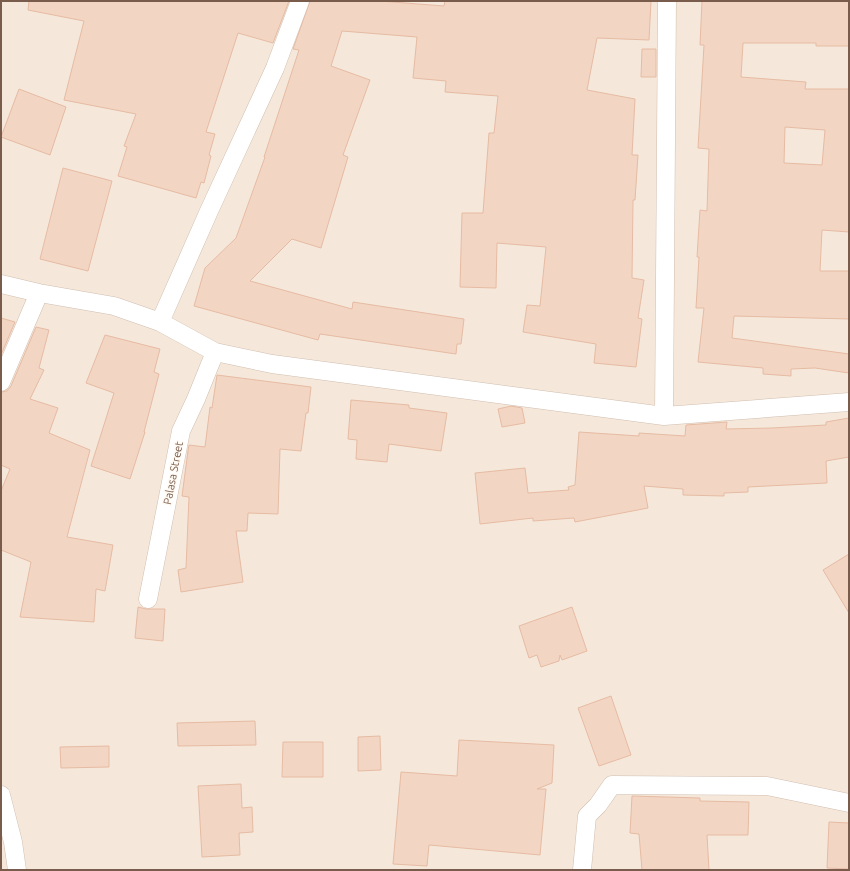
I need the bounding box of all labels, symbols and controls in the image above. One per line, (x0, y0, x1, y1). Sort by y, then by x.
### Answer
street label: Palasa Street (161, 440, 185, 506)

